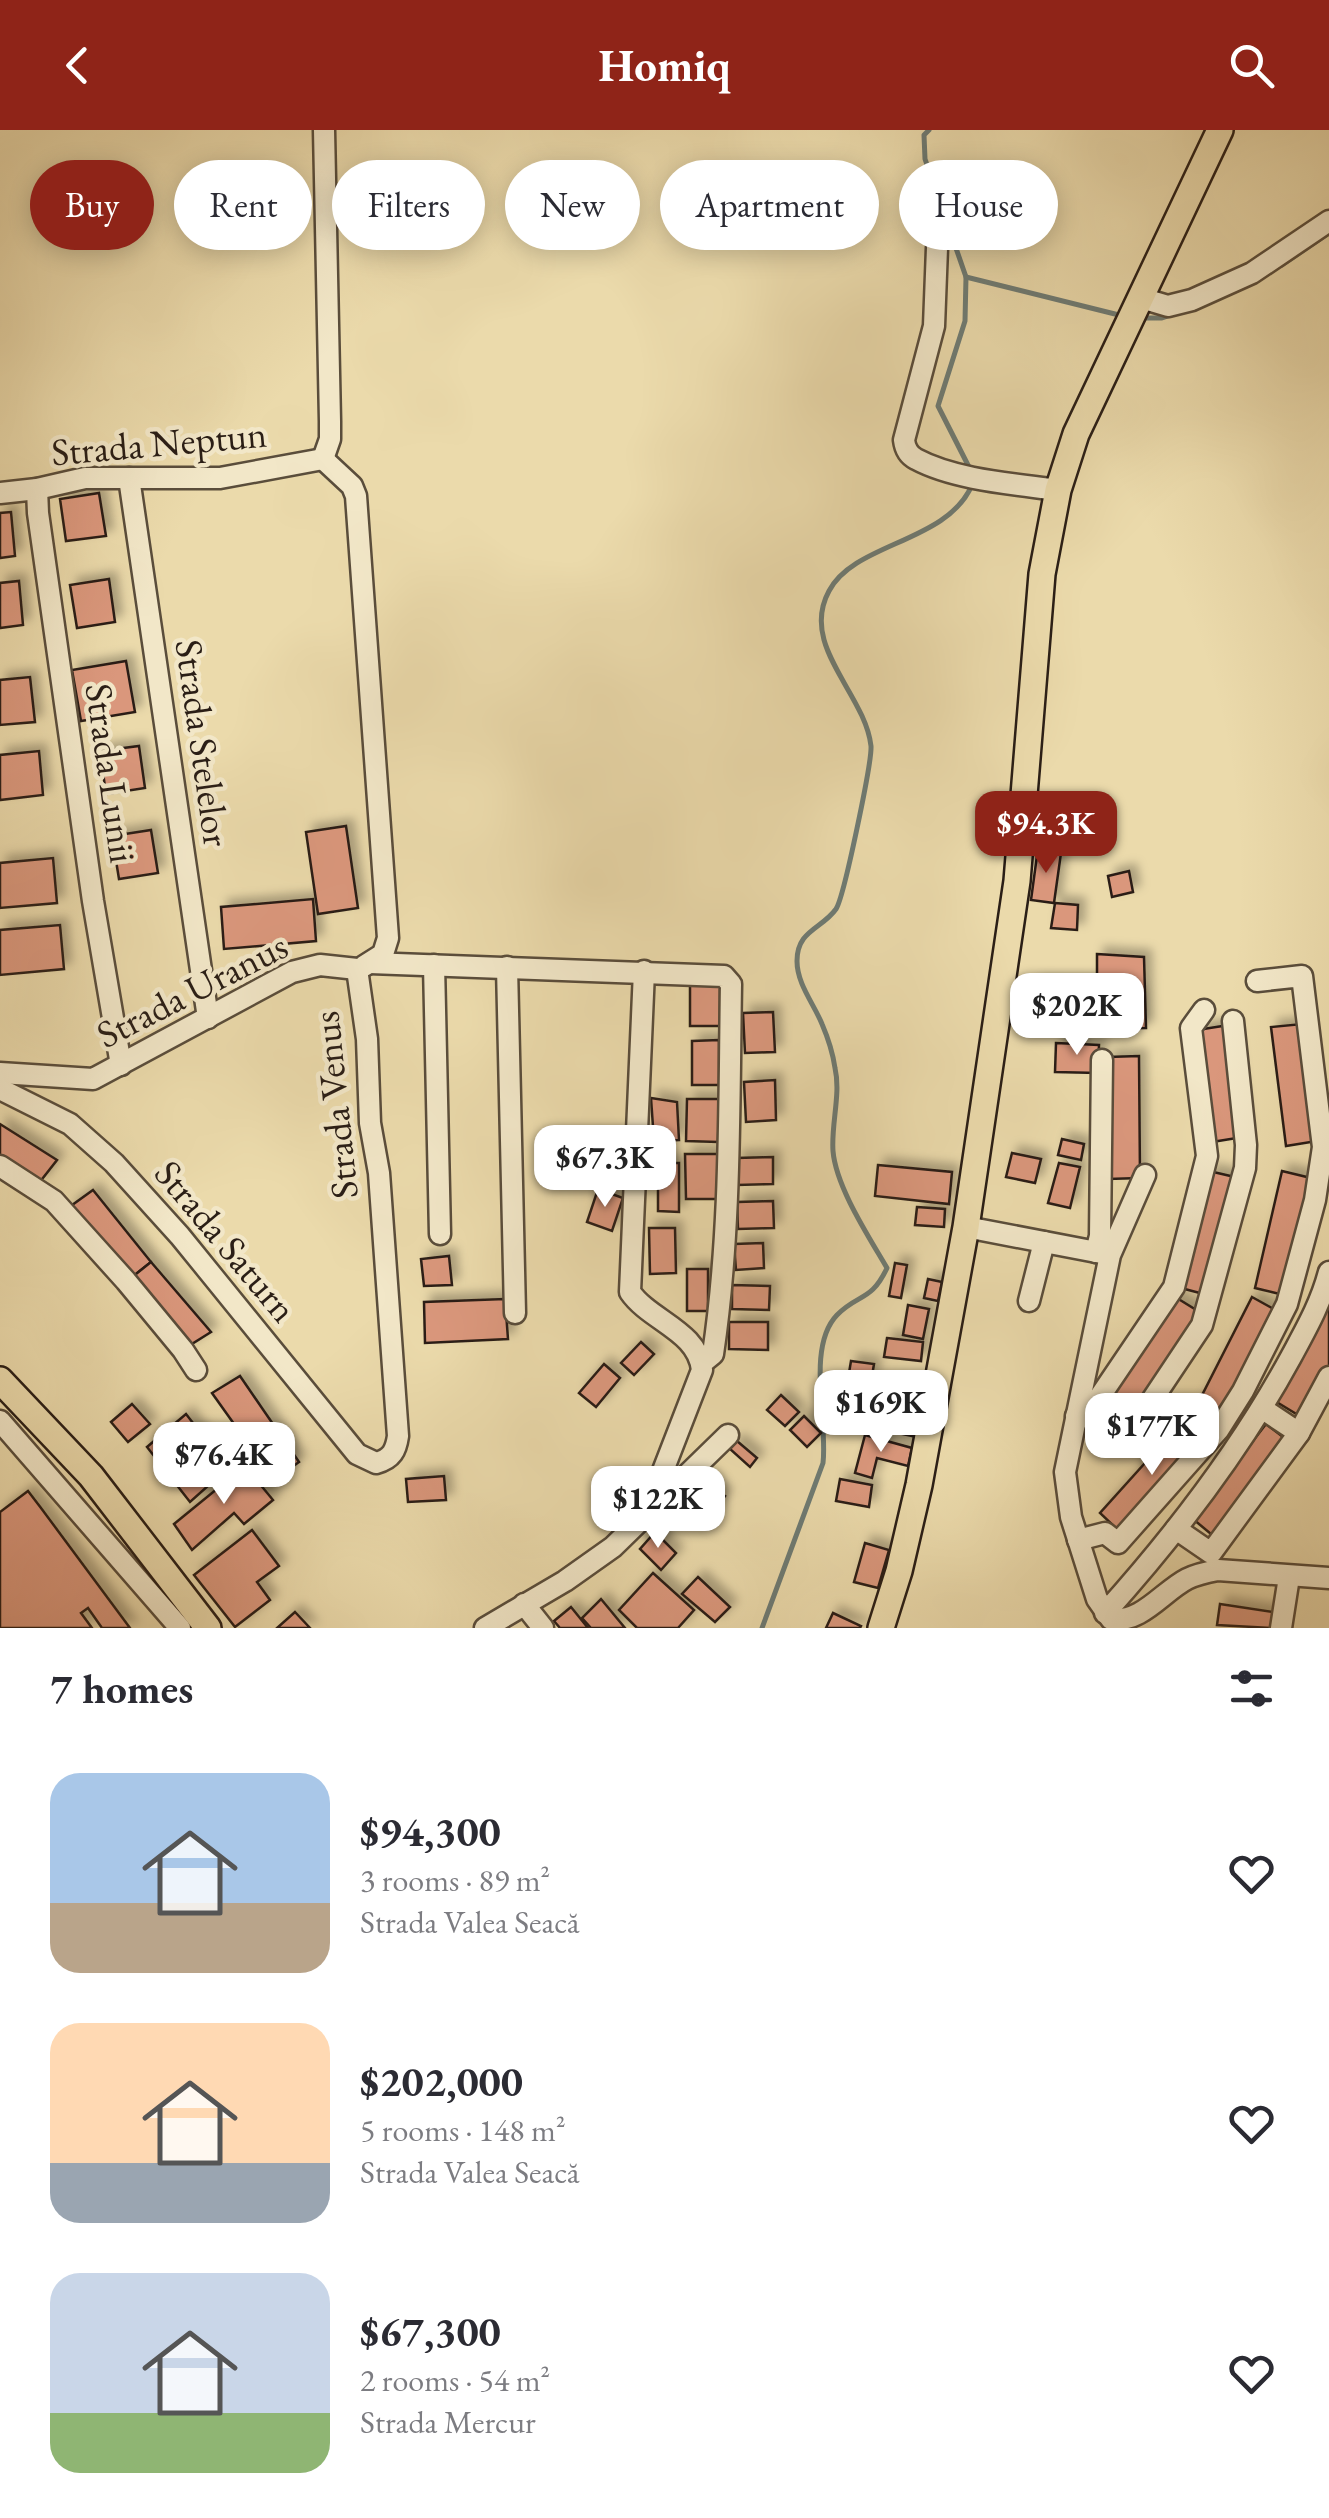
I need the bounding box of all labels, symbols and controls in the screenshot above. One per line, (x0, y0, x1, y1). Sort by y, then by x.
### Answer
text: Homiq (598, 36, 731, 94)
icon: back (50, 38, 105, 93)
icon: search (1224, 38, 1279, 93)
chip: Buy (30, 160, 154, 250)
chip: Rent (174, 160, 312, 250)
chip: Filters (332, 160, 485, 250)
chip: New (505, 160, 640, 250)
chip: Apartment (660, 160, 879, 250)
chip: House (899, 160, 1058, 250)
street label: Strada Neptun (49, 409, 269, 476)
street label: Strada Stelelor (165, 636, 242, 850)
street label: Strada Lunii (75, 680, 148, 866)
pin: $94.3K (965, 791, 1127, 876)
text: $94.3K (997, 802, 1095, 844)
street label: Strada Uranus (88, 921, 295, 1059)
pin: $202K (1007, 973, 1147, 1058)
text: $202K (1032, 984, 1122, 1026)
street label: Strada Venus (300, 1009, 369, 1201)
pin: $67.3K (524, 1125, 686, 1210)
text: $67.3K (556, 1136, 654, 1178)
street label: Strada Saturn (144, 1149, 308, 1332)
pin: $169K (811, 1370, 951, 1455)
text: $169K (836, 1381, 926, 1423)
pin: $177K (1082, 1393, 1222, 1478)
text: $177K (1107, 1404, 1197, 1446)
pin: $76.4K (143, 1422, 305, 1507)
text: $76.4K (175, 1433, 273, 1475)
pin: $122K (588, 1466, 728, 1551)
text: $122K (613, 1477, 703, 1519)
text: 7 homes (50, 1661, 193, 1716)
icon: filters (1224, 1661, 1279, 1716)
text: $94,300 (360, 1804, 501, 1859)
icon: home (130, 1813, 250, 1933)
icon: heart (1224, 1846, 1279, 1901)
text: 3 rooms · 89 m² (360, 1859, 550, 1901)
text: Strada Valea Seacă (360, 1901, 580, 1943)
text: $202,000 (360, 2054, 523, 2109)
icon: home (130, 2063, 250, 2183)
icon: heart (1224, 2096, 1279, 2151)
text: 5 rooms · 148 m² (360, 2109, 566, 2151)
text: Strada Valea Seacă (360, 2151, 580, 2193)
text: $67,300 (360, 2304, 501, 2359)
icon: home (130, 2313, 250, 2433)
icon: heart (1224, 2346, 1279, 2401)
text: 2 rooms · 54 m² (360, 2359, 550, 2401)
text: Strada Mercur (360, 2401, 536, 2443)

